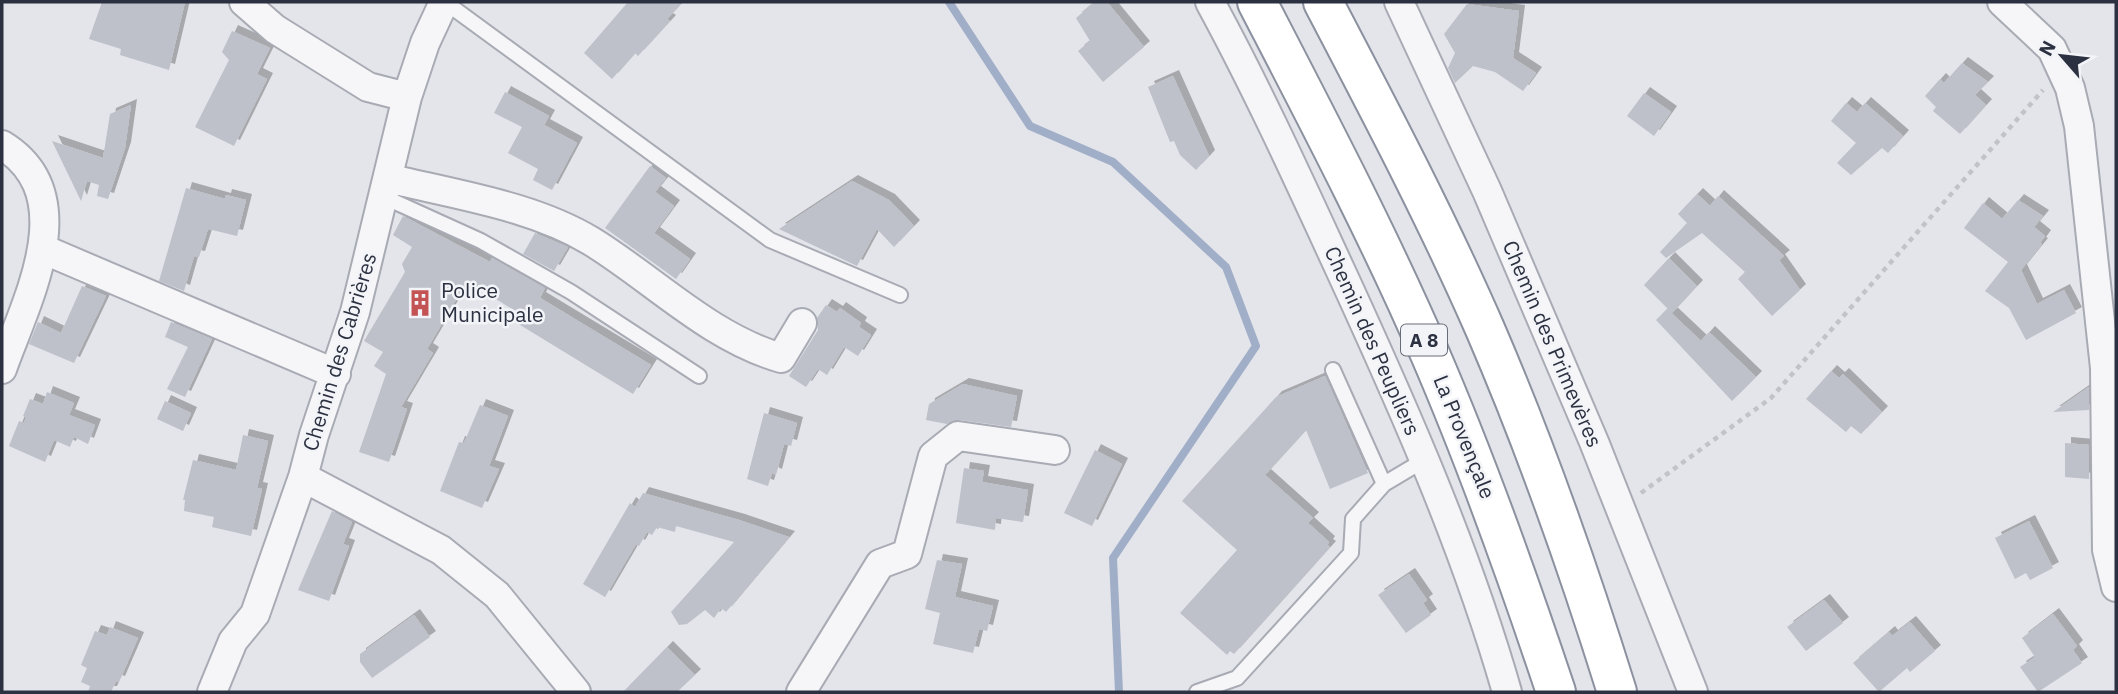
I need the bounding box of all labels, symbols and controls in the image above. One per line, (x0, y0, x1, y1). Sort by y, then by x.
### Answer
north arrow (2027, 21, 2097, 91)
text: N (2033, 36, 2061, 60)
street label: Chemin des Primevères (1497, 236, 1609, 451)
street label: Chemin des Peupliers (1319, 242, 1427, 440)
street label: Chemin des Cabrières (296, 249, 383, 454)
place label: Police Municipale (441, 276, 544, 328)
building icon: Police Municipale (405, 288, 435, 318)
road number: A 8 (1401, 324, 1447, 356)
street label: La Provençale (1427, 371, 1502, 503)

